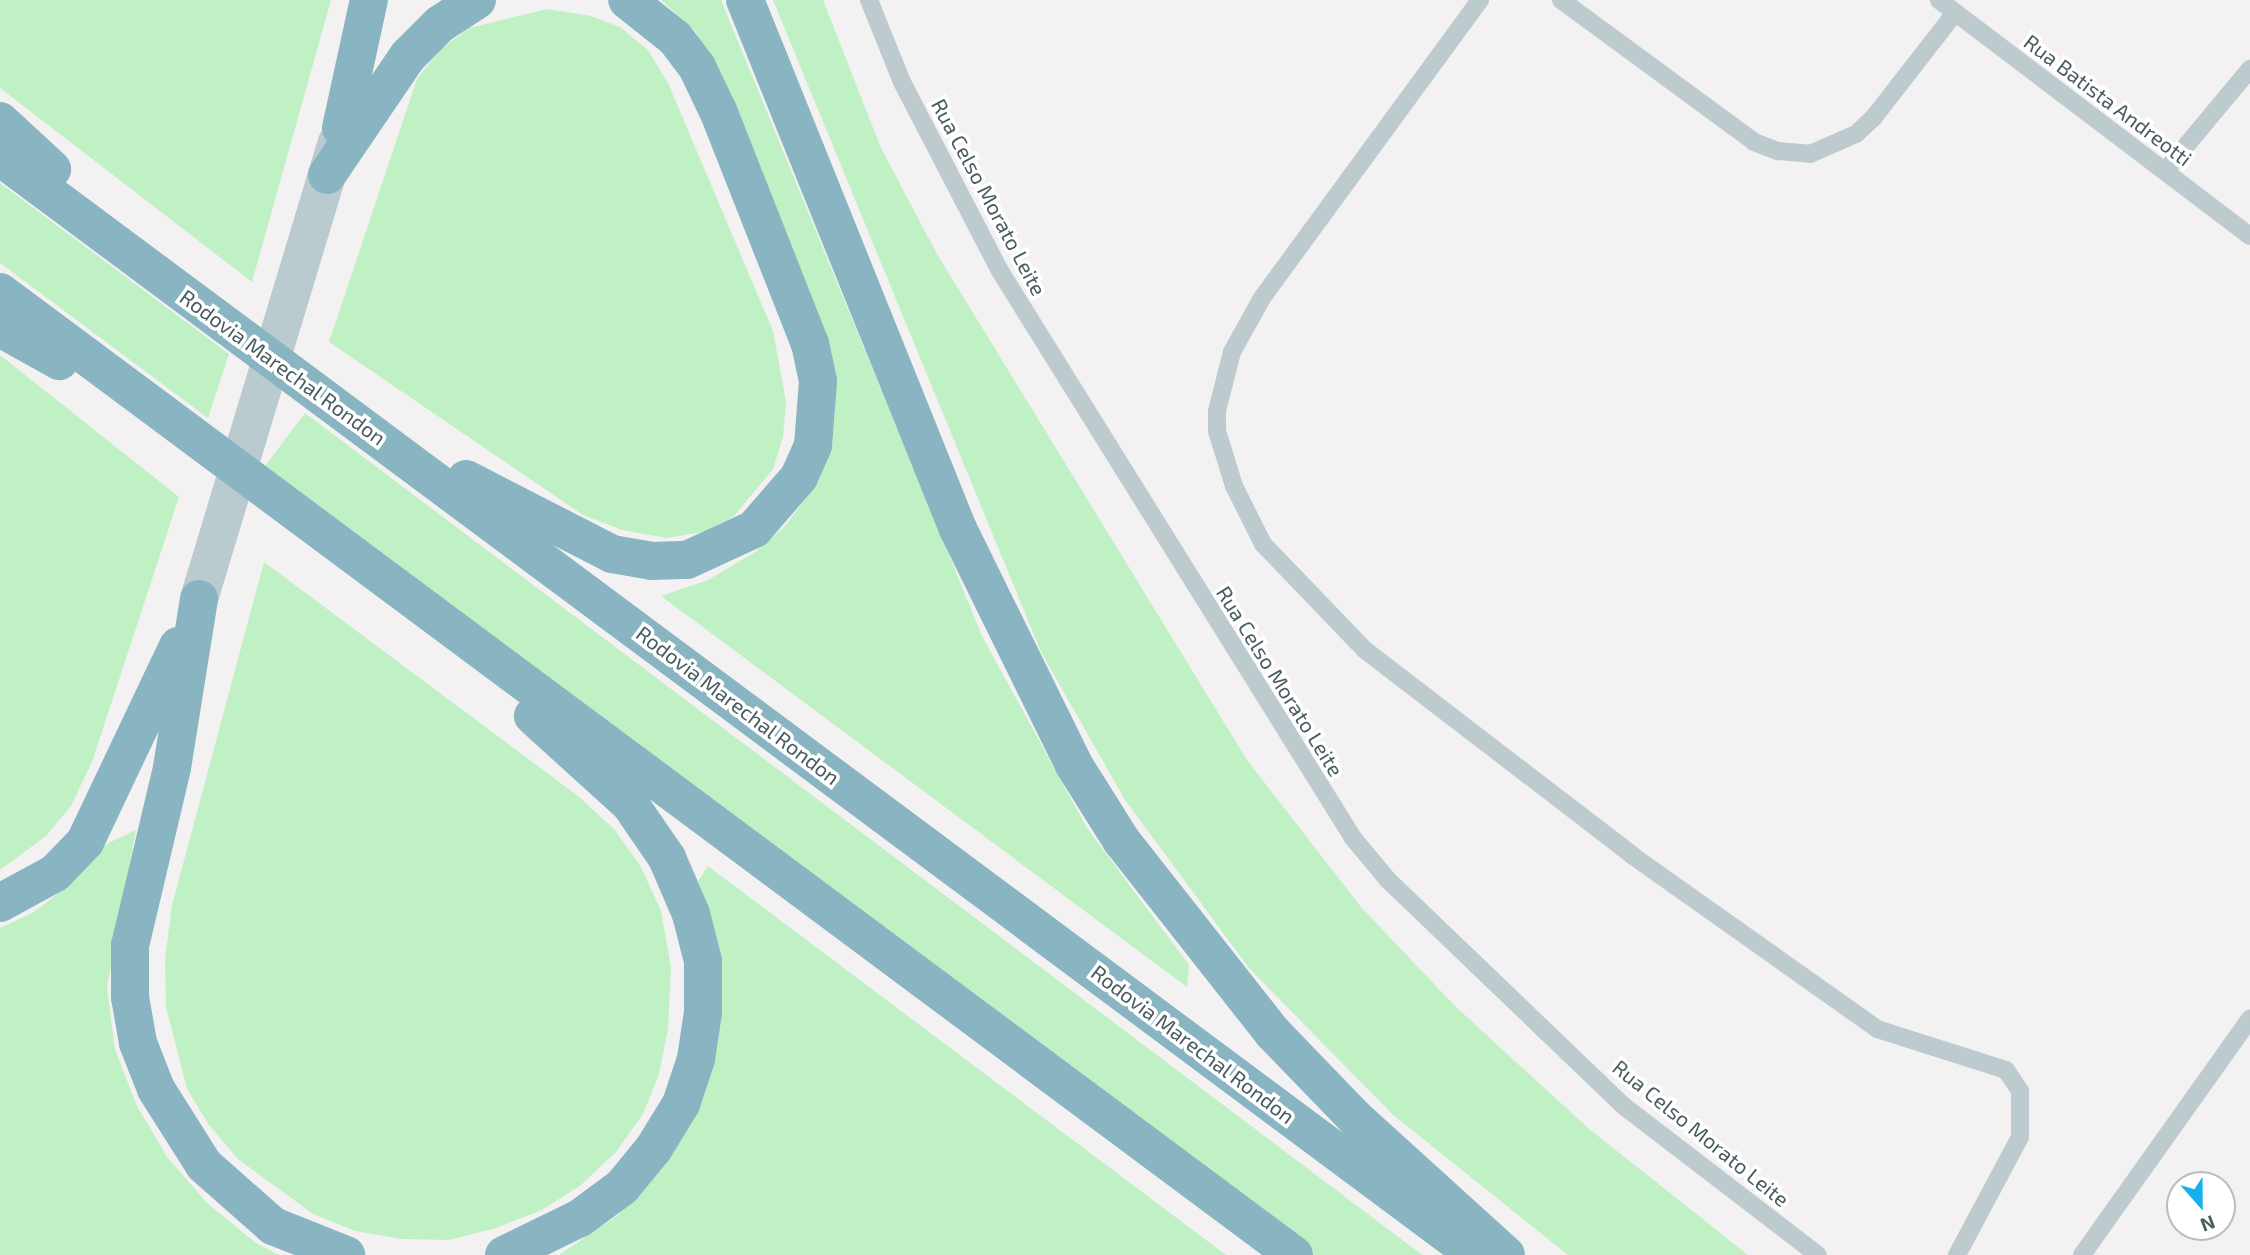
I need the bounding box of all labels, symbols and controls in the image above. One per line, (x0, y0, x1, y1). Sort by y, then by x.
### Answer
street label: Rua Batista Andreotti (2019, 29, 2197, 171)
street label: Rua Celso Morato Leite (926, 94, 1052, 300)
street label: Rodovia Marechal Rondon (175, 284, 391, 450)
street label: Rua Celso Morato Leite (1211, 581, 1349, 781)
street label: Rodovia Marechal Rondon (631, 620, 845, 790)
street label: Rodovia Marechal Rondon (1086, 959, 1300, 1129)
street label: Rua Celso Morato Leite (1608, 1054, 1794, 1212)
north arrow (2166, 1171, 2236, 1241)
text: N (2197, 1211, 2219, 1237)

